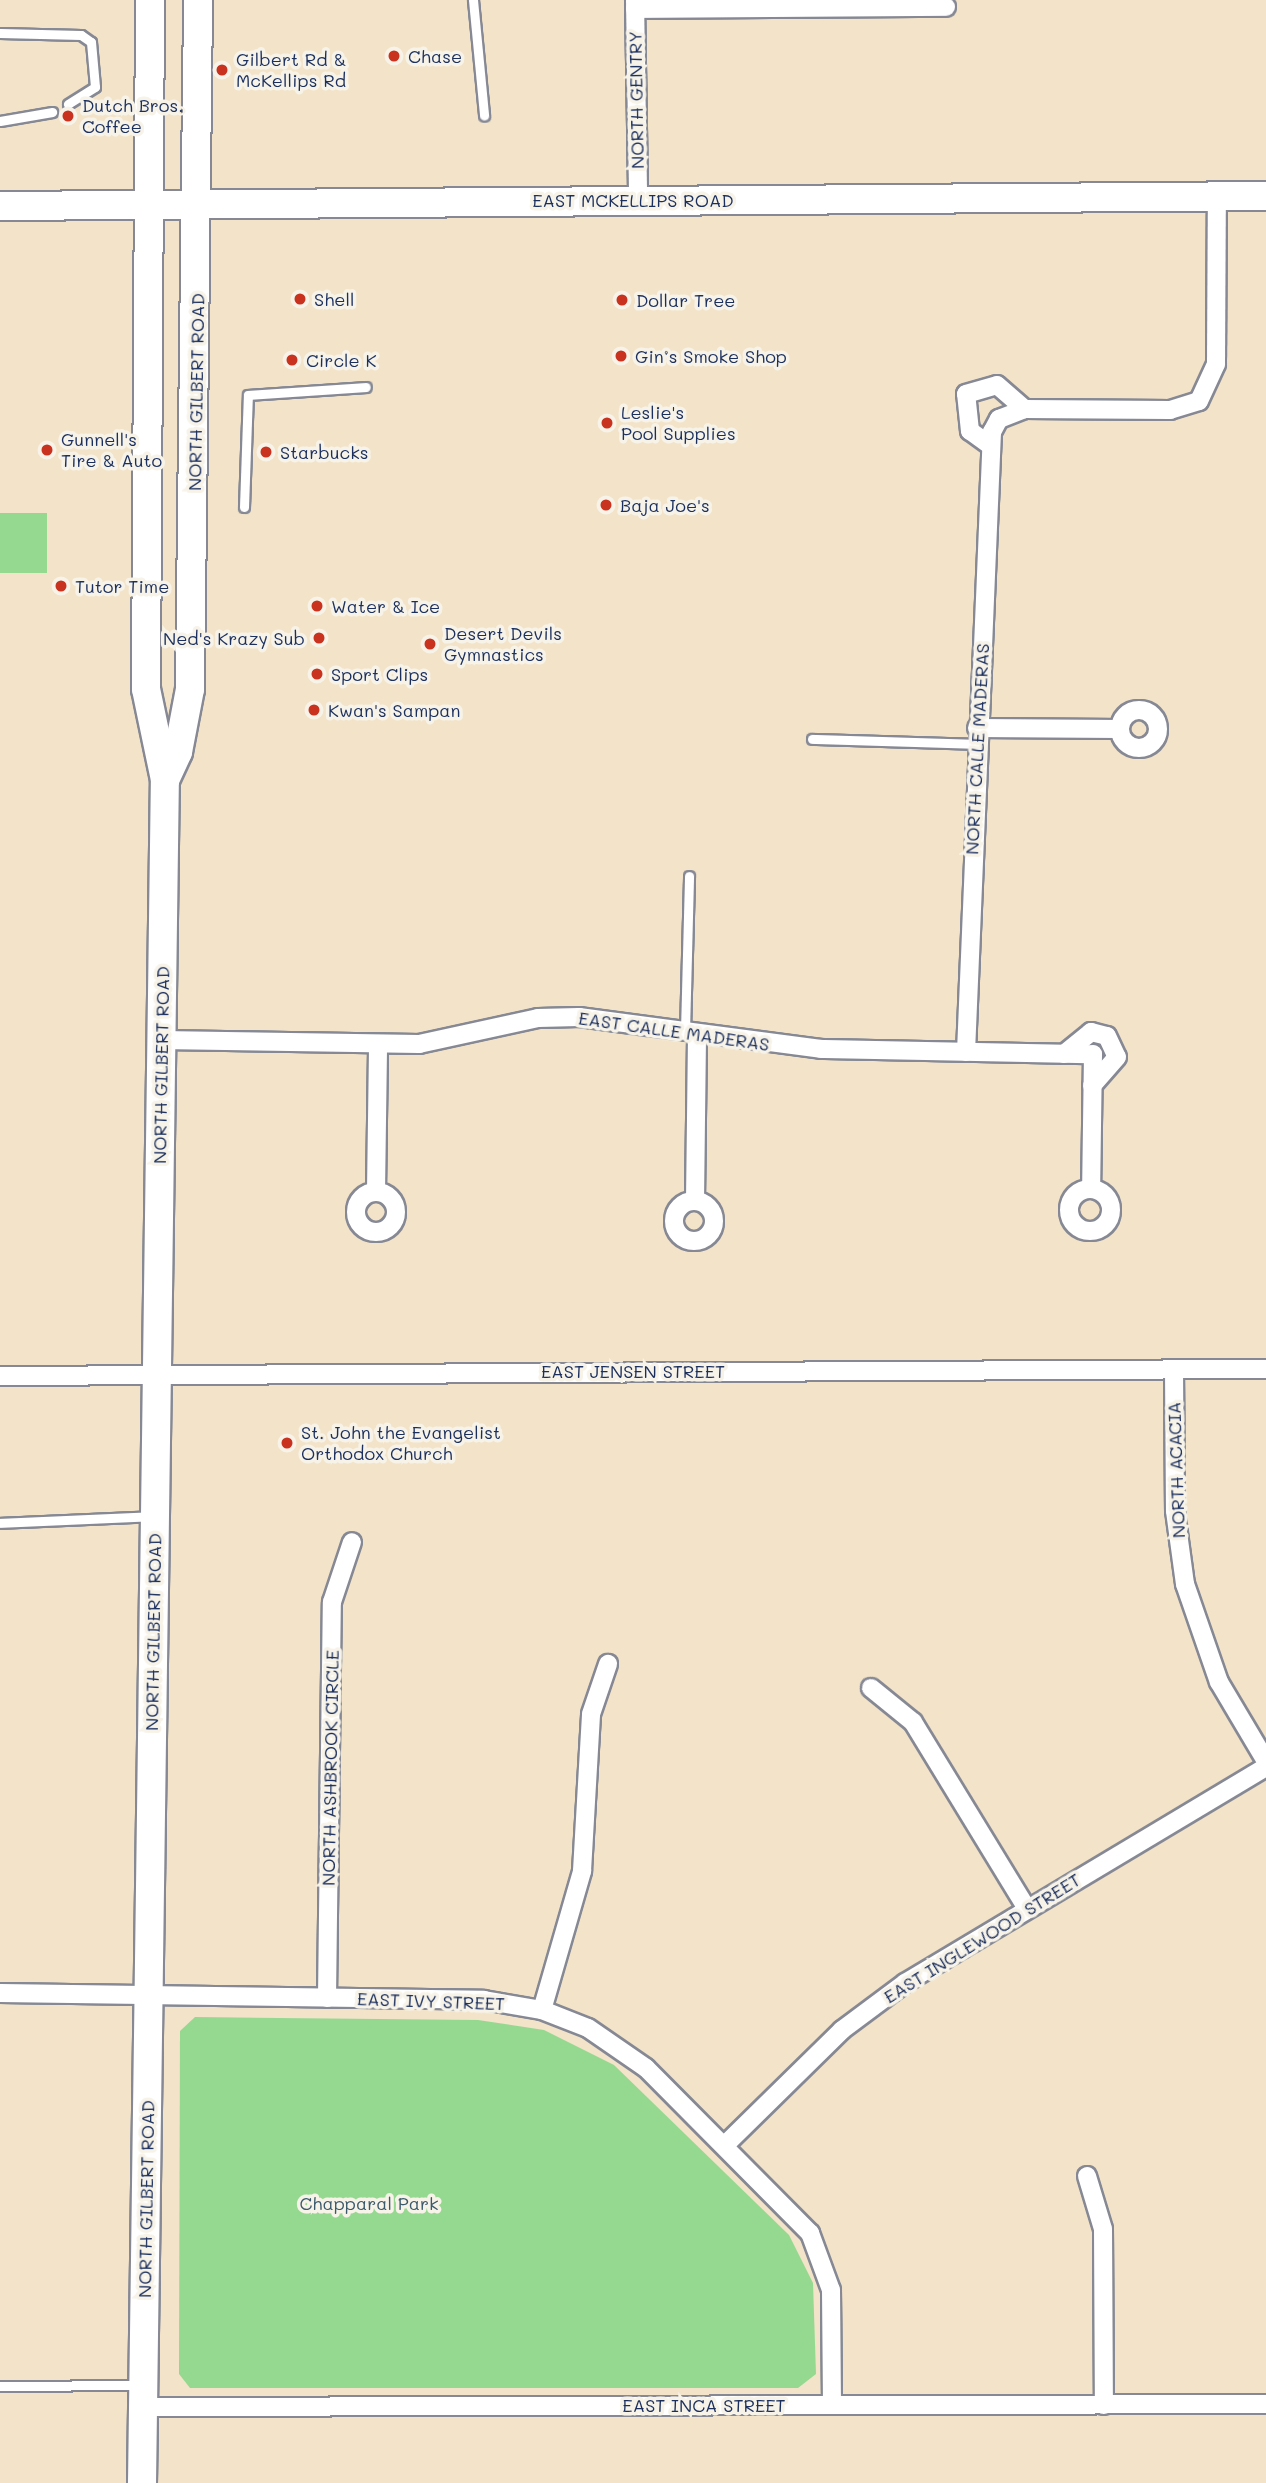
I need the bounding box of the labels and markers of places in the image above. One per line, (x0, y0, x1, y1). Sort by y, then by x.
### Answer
place label: Chase (408, 45, 462, 67)
marker: Chase (386, 48, 402, 64)
place label: Gilbert Rd & McKellips Rd (236, 49, 346, 92)
marker: Gilbert Rd & McKellips Rd (214, 62, 230, 78)
place label: Dutch Bros. Coffee (82, 95, 184, 138)
marker: Dutch Bros. Coffee (60, 108, 76, 124)
place label: Shell (314, 288, 354, 310)
place label: Dollar Tree (636, 289, 735, 311)
marker: Shell (292, 291, 308, 307)
marker: Dollar Tree (614, 292, 630, 308)
place label: Gin’s Smoke Shop (635, 345, 787, 367)
marker: Gin’s Smoke Shop (613, 348, 629, 364)
place label: Circle K (306, 349, 376, 371)
marker: Circle K (284, 352, 300, 368)
place label: Leslie's Pool Supplies (621, 402, 736, 444)
marker: Leslie's Pool Supplies (599, 415, 615, 431)
place label: Gunnell's Tire & Auto (61, 429, 162, 472)
place label: Starbucks (280, 441, 369, 463)
marker: Gunnell's Tire & Auto (39, 442, 55, 458)
marker: Starbucks (258, 444, 274, 460)
place label: Baja Joe's (620, 494, 710, 516)
marker: Baja Joe's (598, 497, 614, 513)
place label: Tutor Time (75, 575, 169, 597)
marker: Tutor Time (53, 578, 69, 594)
place label: Water & Ice (331, 595, 440, 617)
marker: Water & Ice (309, 598, 325, 614)
place label: Desert Devils Gymnastics (444, 623, 562, 666)
place label: Ned's Krazy Sub (163, 627, 305, 649)
marker: Ned's Krazy Sub (311, 630, 327, 646)
marker: Desert Devils Gymnastics (422, 636, 438, 652)
place label: Sport Clips (331, 663, 428, 685)
marker: Sport Clips (309, 666, 325, 682)
place label: Kwan's Sampan (328, 699, 461, 721)
marker: Kwan's Sampan (306, 702, 322, 718)
place label: St. John the Evangelist Orthodox Church (301, 1422, 501, 1464)
marker: St. John the Evangelist Orthodox Church (279, 1435, 295, 1451)

